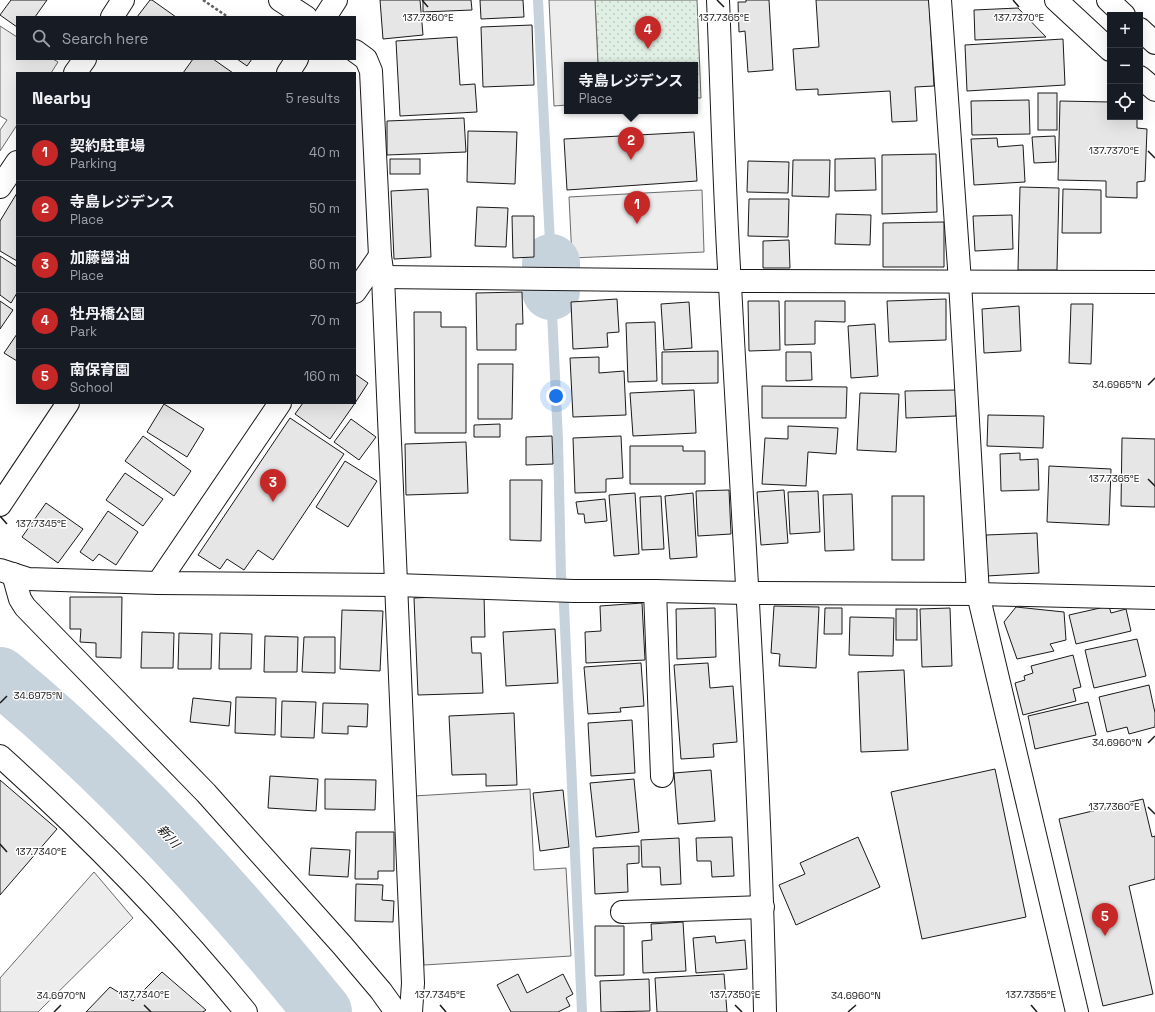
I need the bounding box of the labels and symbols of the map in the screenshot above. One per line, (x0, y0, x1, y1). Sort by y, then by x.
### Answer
text: 137.7360°E (402, 11, 454, 24)
text: 137.7365°E (699, 11, 750, 24)
text: 137.7370°E (994, 11, 1045, 24)
pin: 4 (635, 16, 661, 49)
pin: 2 (618, 127, 644, 160)
text: 137.7370°E (1089, 144, 1140, 157)
pin: 1 (624, 191, 650, 224)
text: 34.6965°N (1092, 378, 1142, 391)
your location (546, 386, 566, 406)
pin: 3 (260, 469, 286, 502)
text: 137.7365°E (1089, 472, 1140, 485)
text: 137.7345°E (16, 517, 67, 530)
text: 34.6975°N (14, 689, 62, 702)
text: 34.6960°N (1092, 736, 1142, 749)
text: 137.7360°E (1088, 800, 1140, 813)
water label: 新川 (154, 821, 185, 853)
text: 137.7340°E (15, 845, 67, 858)
pin: 5 (1092, 903, 1118, 936)
text: 137.7340°E (118, 988, 170, 1001)
text: 137.7345°E (415, 988, 466, 1001)
text: 137.7350°E (710, 988, 761, 1001)
text: 137.7355°E (1006, 988, 1057, 1001)
text: 34.6970°N (36, 989, 86, 1002)
text: 34.6960°N (831, 989, 881, 1002)

